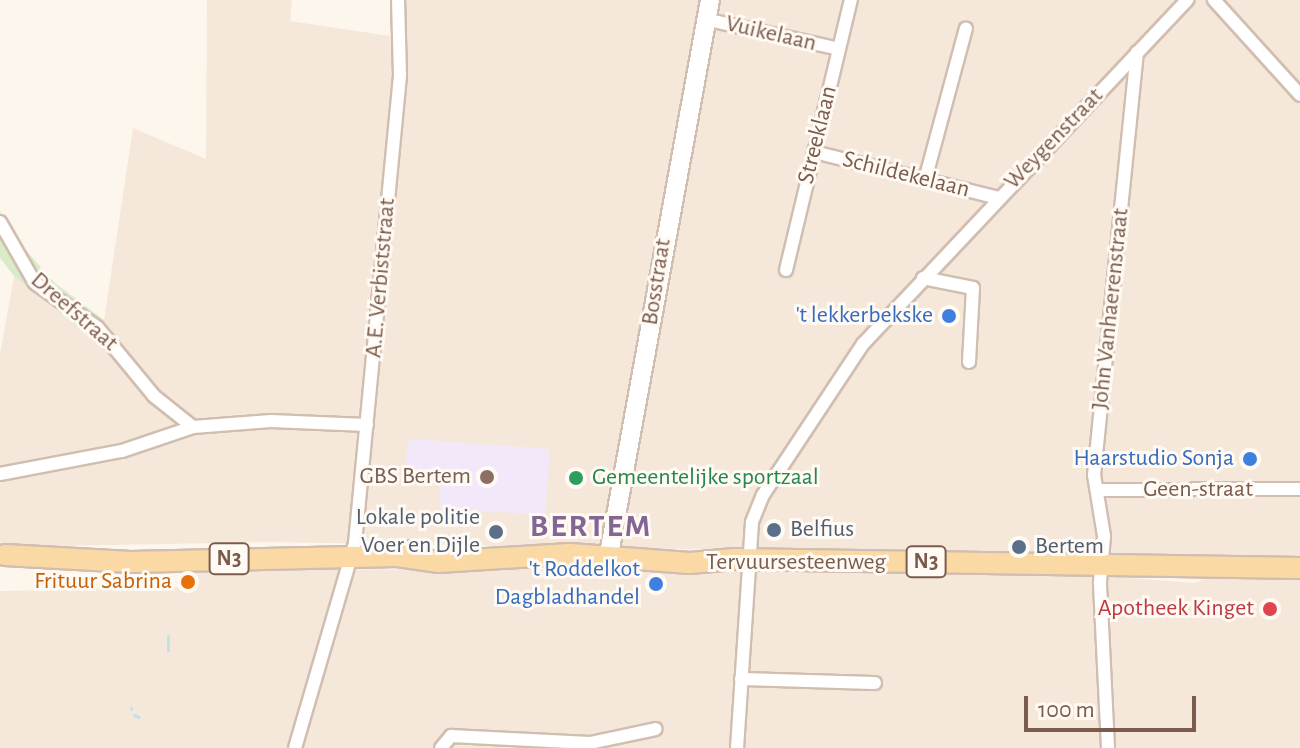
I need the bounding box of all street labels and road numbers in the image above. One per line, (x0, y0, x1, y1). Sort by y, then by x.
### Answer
street label: Vuikelaan (723, 10, 819, 58)
street label: Weygenstraat (998, 82, 1110, 196)
street label: Streeklaan (792, 83, 844, 187)
street label: Schildekelaan (840, 145, 972, 205)
street label: A.E. Verbiststraat (360, 197, 402, 359)
street label: John Vanhaerenstraat (1086, 207, 1136, 411)
street label: Bosstraat (636, 237, 678, 327)
street label: Dreefstraat (24, 266, 124, 358)
street label: Geen-straat (1143, 476, 1253, 504)
road number: N3 (207, 541, 251, 577)
road number: N3 (904, 544, 948, 580)
street label: Tervuursesteenweg (706, 549, 886, 577)

